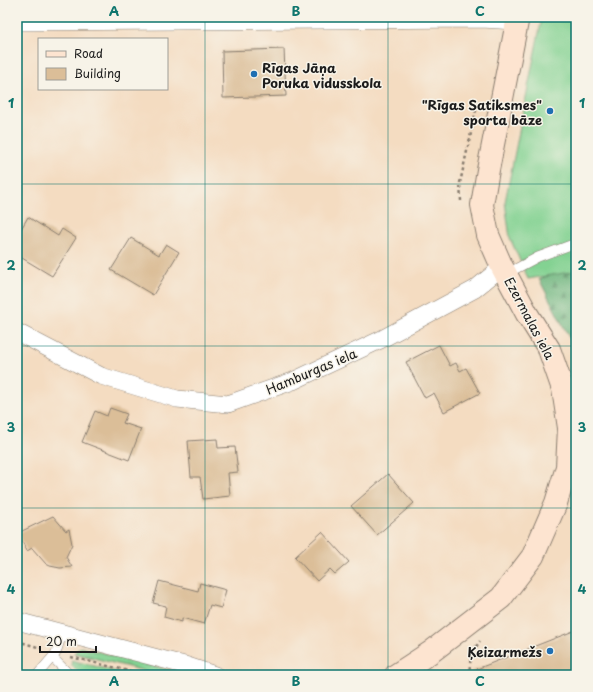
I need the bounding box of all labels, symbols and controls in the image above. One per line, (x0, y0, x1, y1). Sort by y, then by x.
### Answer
text: A (109, 1, 119, 20)
text: B (292, 1, 301, 20)
text: C (475, 1, 485, 20)
legend (38, 38, 168, 90)
text: Road (74, 44, 103, 62)
place label: Rīgas Jāņa Poruka vidusskola (262, 58, 382, 92)
text: Building (74, 64, 121, 82)
marker: Rīgas Jāņa Poruka vidusskola (249, 69, 259, 79)
text: 1 (8, 93, 14, 112)
text: 1 (579, 93, 585, 112)
place label: "Rīgas Satiksmes" sporta bāze (422, 95, 542, 129)
marker: "Rīgas Satiksmes" sporta bāze (545, 106, 555, 116)
text: 2 (6, 255, 16, 274)
text: 2 (577, 255, 587, 274)
street label: Ezermalas iela (500, 273, 560, 363)
street label: Hamburgas iela (263, 343, 360, 399)
text: 3 (7, 417, 16, 436)
text: 3 (578, 417, 587, 436)
text: 4 (7, 579, 16, 598)
text: 4 (578, 579, 587, 598)
scale bar (40, 628, 96, 654)
text: 20 m (46, 632, 77, 650)
place label: Ķeizarmežs (467, 642, 542, 661)
marker: Ķeizarmežs (545, 646, 555, 656)
text: A (109, 671, 119, 690)
text: B (292, 671, 301, 690)
text: C (475, 671, 485, 690)

